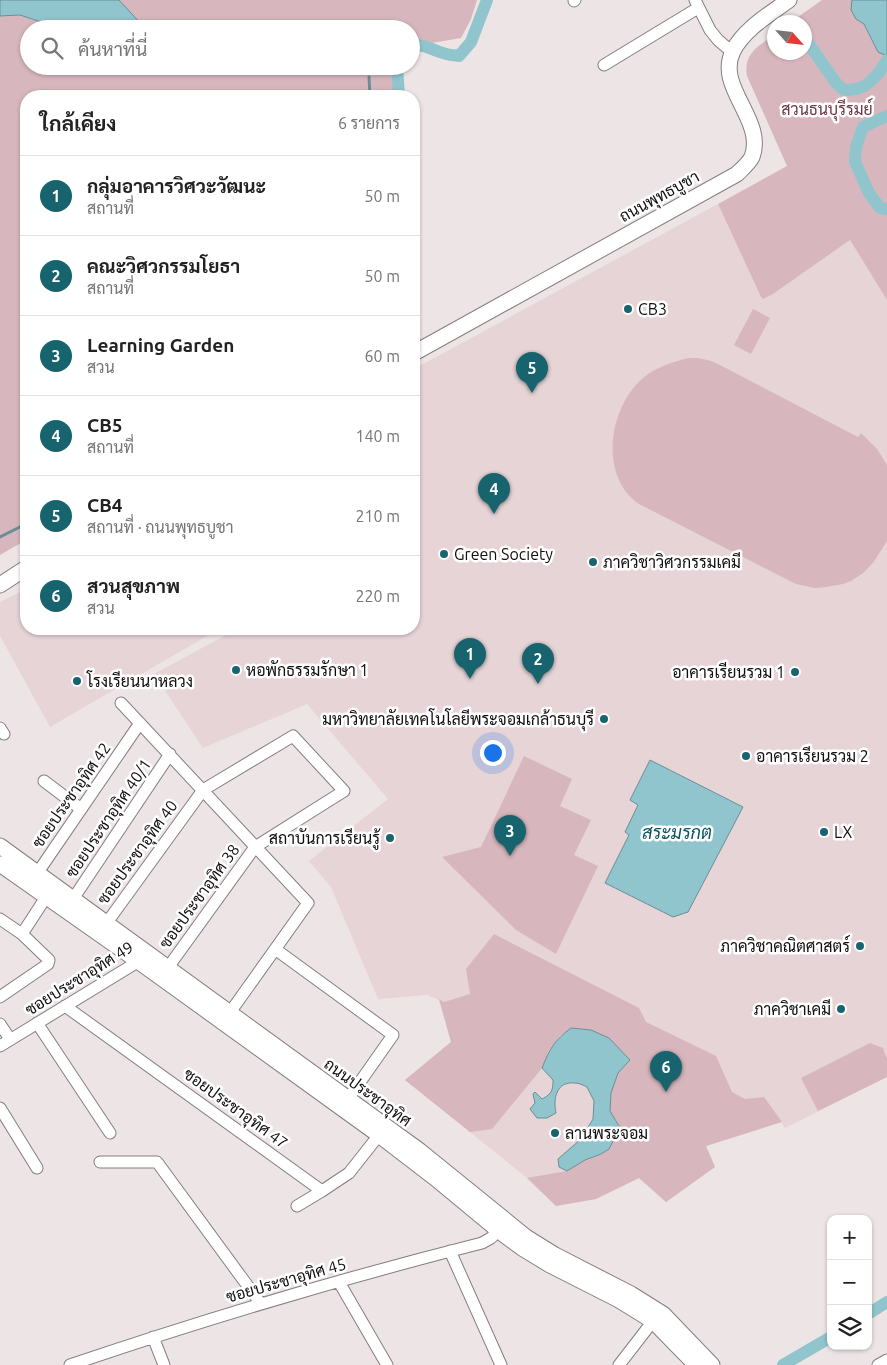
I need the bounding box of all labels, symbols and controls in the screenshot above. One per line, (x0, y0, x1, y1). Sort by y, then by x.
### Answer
north arrow (767, 15, 812, 60)
search box (20, 20, 420, 75)
icon: search (38, 34, 66, 62)
text: ค้นหาที่นี่ (78, 38, 147, 60)
park label: สวนธนบุรีรมย์ (781, 97, 873, 121)
text: ใกล้เคียง (40, 111, 116, 135)
text: 6 รายการ (338, 114, 400, 132)
street label: ถนนพุทธบูชา (616, 167, 703, 228)
text: กลุ่มอาคารวิศวะวัฒนะ (87, 175, 266, 197)
text: 1 (51, 187, 61, 205)
text: 50 m (364, 187, 400, 205)
text: สถานที่ (87, 199, 134, 217)
text: คณะวิศวกรรมโยธา (87, 255, 240, 277)
text: 2 (51, 267, 61, 285)
text: 50 m (364, 267, 400, 285)
text: สถานที่ (87, 279, 134, 297)
place label: CB3 (638, 300, 667, 318)
marker: CB3 (622, 303, 634, 315)
text: Learning Garden (87, 334, 234, 356)
text: 3 (51, 347, 61, 365)
text: 60 m (364, 347, 400, 365)
pin: 5 (516, 352, 548, 393)
text: สวน (87, 358, 115, 376)
text: CB5 (87, 414, 122, 436)
text: 4 (51, 427, 61, 445)
text: 140 m (355, 427, 400, 445)
text: สถานที่ (87, 438, 134, 456)
pin: 4 (478, 473, 510, 514)
text: CB4 (87, 494, 122, 516)
text: 5 (51, 507, 61, 525)
text: 210 m (355, 507, 400, 525)
text: สถานที่ · ถนนพุทธบูชา (87, 518, 233, 536)
place label: Green Society (454, 545, 553, 563)
marker: Green Society (438, 548, 450, 560)
place label: ภาควิชาวิศวกรรมเคมี (603, 551, 741, 571)
marker: ภาควิชาวิศวกรรมเคมี (587, 556, 599, 568)
text: สวนสุขภาพ (87, 575, 180, 597)
text: 6 (51, 587, 61, 605)
text: 220 m (355, 587, 400, 605)
text: สวน (87, 599, 115, 617)
pin: 1 (454, 638, 486, 679)
pin: 2 (522, 643, 554, 684)
place label: หอพักธรรมรักษา 1 (246, 660, 369, 679)
place label: อาคารเรียนรวม 1 (672, 661, 785, 681)
marker: หอพักธรรมรักษา 1 (230, 664, 242, 676)
marker: อาคารเรียนรวม 1 (789, 666, 801, 678)
place label: โรงเรียนนาหลวง (86, 670, 193, 690)
marker: โรงเรียนนาหลวง (71, 675, 83, 687)
place label: มหาวิทยาลัยเทคโนโลยีพระจอมเกล้าธนบุรี (322, 708, 594, 731)
marker: มหาวิทยาลัยเทคโนโลยีพระจอมเกล้าธนบุรี (598, 713, 610, 725)
street label: ซอยประชาอุทิศ 42 (28, 739, 116, 853)
your location (480, 740, 506, 766)
place label: อาคารเรียนรวม 2 (756, 745, 869, 765)
marker: อาคารเรียนรวม 2 (740, 750, 752, 762)
street label: ซอยประชาอุทิศ 40/1 (61, 755, 155, 881)
street label: ซอยประชาอุทิศ 40 (93, 796, 181, 908)
pin: 3 (494, 815, 526, 856)
water label: สระมรกต (642, 822, 712, 842)
place label: LX (834, 823, 852, 841)
marker: LX (818, 826, 830, 838)
place label: สถาบันการเรียนรู้ (269, 827, 381, 850)
marker: สถาบันการเรียนรู้ (384, 832, 396, 844)
street label: ซอยประชาอุทิศ 38 (155, 841, 245, 953)
place label: ภาควิชาคณิตศาสตร์ (720, 934, 850, 955)
street label: ซอยประชาอุทิศ 49 (22, 938, 138, 1021)
marker: ภาควิชาคณิตศาสตร์ (854, 940, 866, 952)
place label: ภาควิชาเคมี (754, 998, 831, 1018)
marker: ภาควิชาเคมี (835, 1003, 847, 1015)
pin: 6 (650, 1051, 682, 1092)
street label: ถนนประชาอุทิศ (319, 1054, 415, 1132)
street label: ซอยประชาอุทิศ 47 (179, 1064, 291, 1154)
place label: ลานพระจอม (565, 1124, 648, 1142)
marker: ลานพระจอม (549, 1127, 561, 1139)
map controls (827, 1215, 872, 1350)
button: + (827, 1215, 872, 1260)
street label: ซอยประชาอุทิศ 45 (224, 1254, 349, 1309)
button: − (827, 1260, 872, 1305)
button: layers (827, 1305, 872, 1350)

